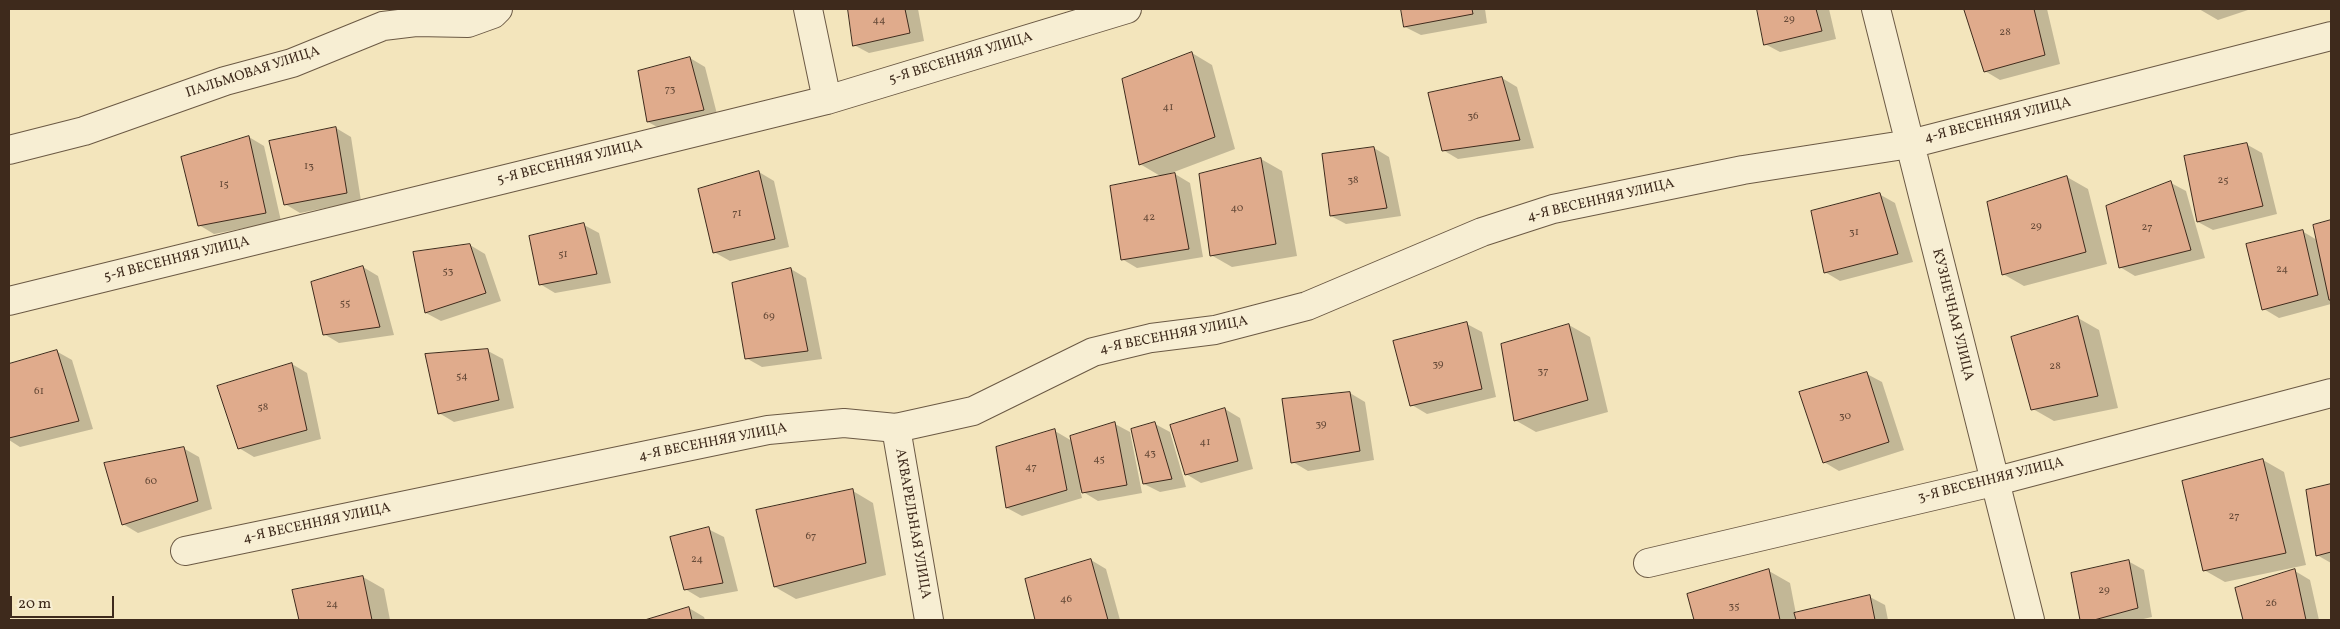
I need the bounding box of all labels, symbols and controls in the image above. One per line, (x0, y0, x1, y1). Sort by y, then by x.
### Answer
house number: 29 (1783, 13, 1795, 27)
house number: 44 (872, 14, 886, 28)
house number: 28 (1999, 26, 2011, 40)
street label: 5-Я ВЕСЕННЯЯ УЛИЦА (887, 29, 1035, 89)
street label: ПАЛЬМОВАЯ УЛИЦА (184, 43, 322, 103)
house number: 73 (665, 83, 675, 97)
street label: 4-Я ВЕСЕННЯЯ УЛИЦА (1923, 95, 2073, 147)
house number: 41 (1163, 101, 1173, 115)
house number: 36 (1467, 110, 1479, 124)
street label: 5-Я ВЕСЕННЯЯ УЛИЦА (495, 137, 645, 189)
house number: 13 (304, 160, 314, 174)
house number: 38 (1347, 174, 1359, 188)
house number: 25 (2217, 174, 2229, 188)
street label: 4-Я ВЕСЕННЯЯ УЛИЦА (1526, 176, 1676, 226)
house number: 15 (219, 178, 229, 192)
house number: 40 (1231, 202, 1243, 216)
house number: 71 (732, 207, 742, 221)
house number: 42 (1143, 211, 1155, 225)
house number: 29 (2030, 220, 2042, 234)
house number: 27 (2142, 221, 2152, 235)
house number: 31 (1849, 226, 1859, 240)
street label: 5-Я ВЕСЕННЯЯ УЛИЦА (102, 234, 252, 286)
street label: КУЗНЕЧНАЯ УЛИЦА (1927, 247, 1977, 383)
house number: 51 (558, 248, 568, 262)
house number: 24 (2276, 263, 2288, 277)
house number: 53 (443, 265, 453, 279)
house number: 55 (340, 297, 350, 311)
house number: 69 (763, 310, 775, 324)
street label: 4-Я ВЕСЕННЯЯ УЛИЦА (1099, 313, 1249, 359)
house number: 39 (1432, 358, 1444, 372)
house number: 28 (2049, 360, 2061, 374)
house number: 37 (1538, 365, 1548, 379)
house number: 54 (456, 370, 468, 384)
house number: 61 (34, 385, 44, 399)
house number: 58 (258, 401, 268, 415)
house number: 30 (1839, 410, 1851, 424)
house number: 39 (1315, 418, 1327, 432)
street label: 4-Я ВЕСЕННЯЯ УЛИЦА (638, 420, 788, 466)
house number: 41 (1200, 436, 1210, 450)
street label: АКВАРЕЛЬНАЯ УЛИЦА (890, 447, 934, 601)
house number: 43 (1144, 447, 1156, 461)
house number: 45 (1093, 453, 1105, 467)
street label: 3-Я ВЕСЕННЯЯ УЛИЦА (1916, 455, 2066, 507)
house number: 47 (1025, 461, 1037, 475)
house number: 60 (145, 475, 157, 489)
street label: 4-Я ВЕСЕННЯЯ УЛИЦА (242, 500, 392, 548)
house number: 27 (2229, 510, 2239, 524)
house number: 67 (806, 530, 816, 544)
house number: 24 (691, 553, 703, 567)
house number: 29 (2098, 584, 2110, 598)
scale bar (12, 586, 116, 618)
house number: 46 (1060, 593, 1072, 607)
text: 20 m (18, 594, 51, 615)
house number: 26 (2265, 597, 2277, 611)
house number: 24 (326, 598, 338, 612)
house number: 35 (1729, 600, 1739, 614)

